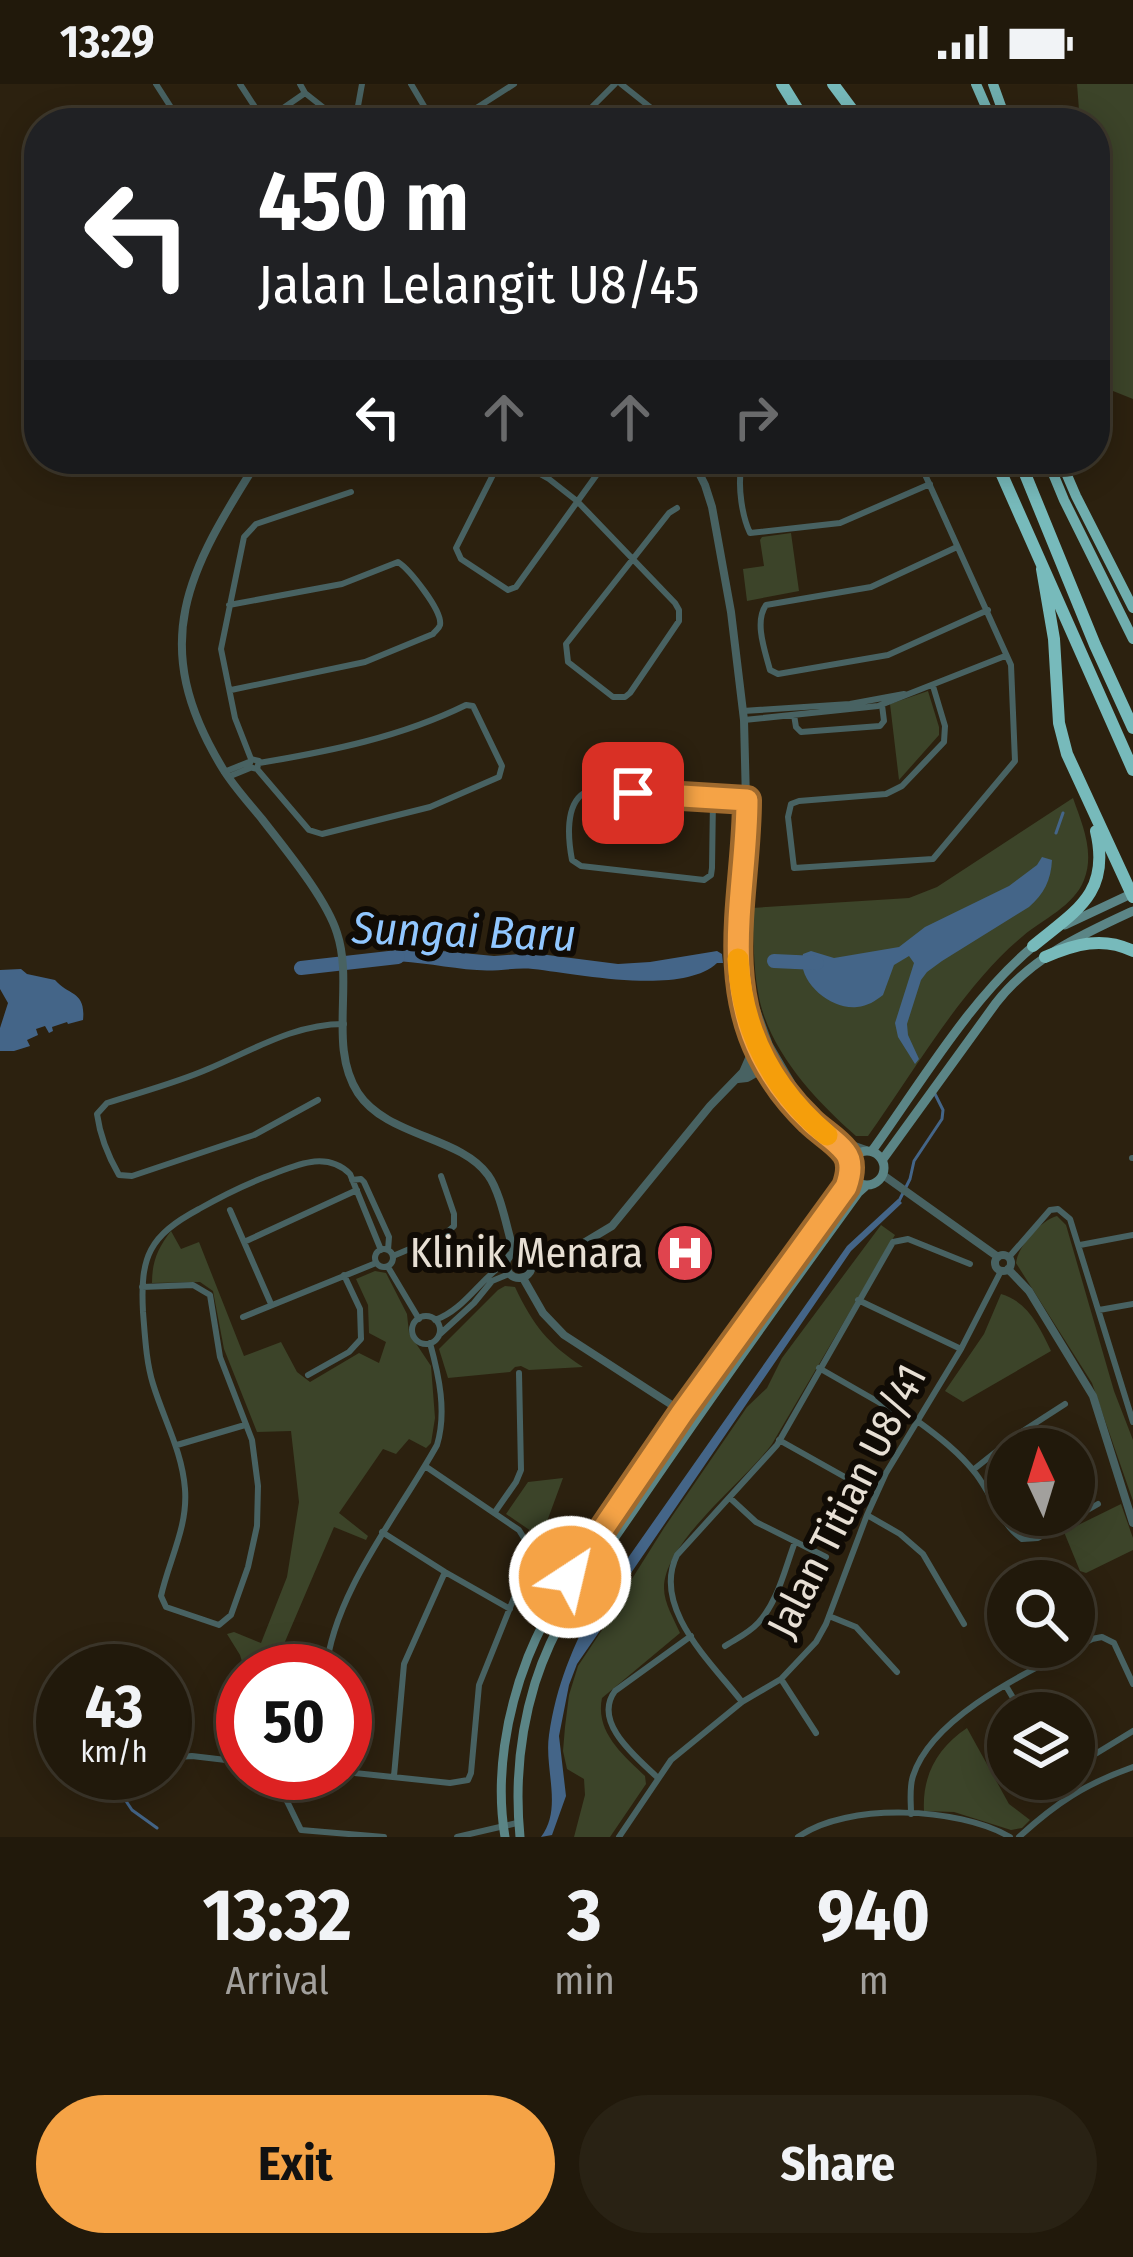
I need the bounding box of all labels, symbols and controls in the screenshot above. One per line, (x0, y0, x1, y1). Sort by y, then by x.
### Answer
text: 13:29 (60, 15, 155, 69)
text: 450 m (258, 151, 469, 252)
icon: left (60, 156, 216, 312)
text: Jalan Lelangit U8/45 (258, 253, 700, 317)
icon: left (345, 384, 411, 450)
icon: ahead (471, 384, 537, 450)
icon: ahead (597, 384, 663, 450)
icon: right (723, 384, 789, 450)
pin (582, 742, 684, 844)
icon: arrive (600, 760, 666, 826)
water label: Sungai Baru (350, 901, 577, 963)
hospital icon: Klinik Menara (654, 1222, 716, 1284)
place label: Klinik Menara (410, 1228, 643, 1278)
street label: Jalan Titian U8/41 (757, 1356, 937, 1646)
north arrow (987, 1428, 1095, 1536)
map controls (987, 1428, 1095, 1800)
position arrow (507, 1514, 633, 1640)
button: search (987, 1560, 1095, 1668)
speed limit sign: 50 (216, 1644, 372, 1800)
text: 43 (85, 1671, 143, 1743)
button: layers (987, 1692, 1095, 1800)
text: km/h (81, 1734, 147, 1770)
text: 13:32 (203, 1873, 352, 1959)
text: 3 (567, 1873, 602, 1959)
text: 940 (817, 1873, 930, 1959)
text: Arrival (225, 1958, 329, 2004)
text: min (554, 1958, 615, 2004)
text: m (859, 1958, 889, 2004)
button: Exit (36, 2095, 555, 2233)
button: Share (579, 2095, 1097, 2233)

